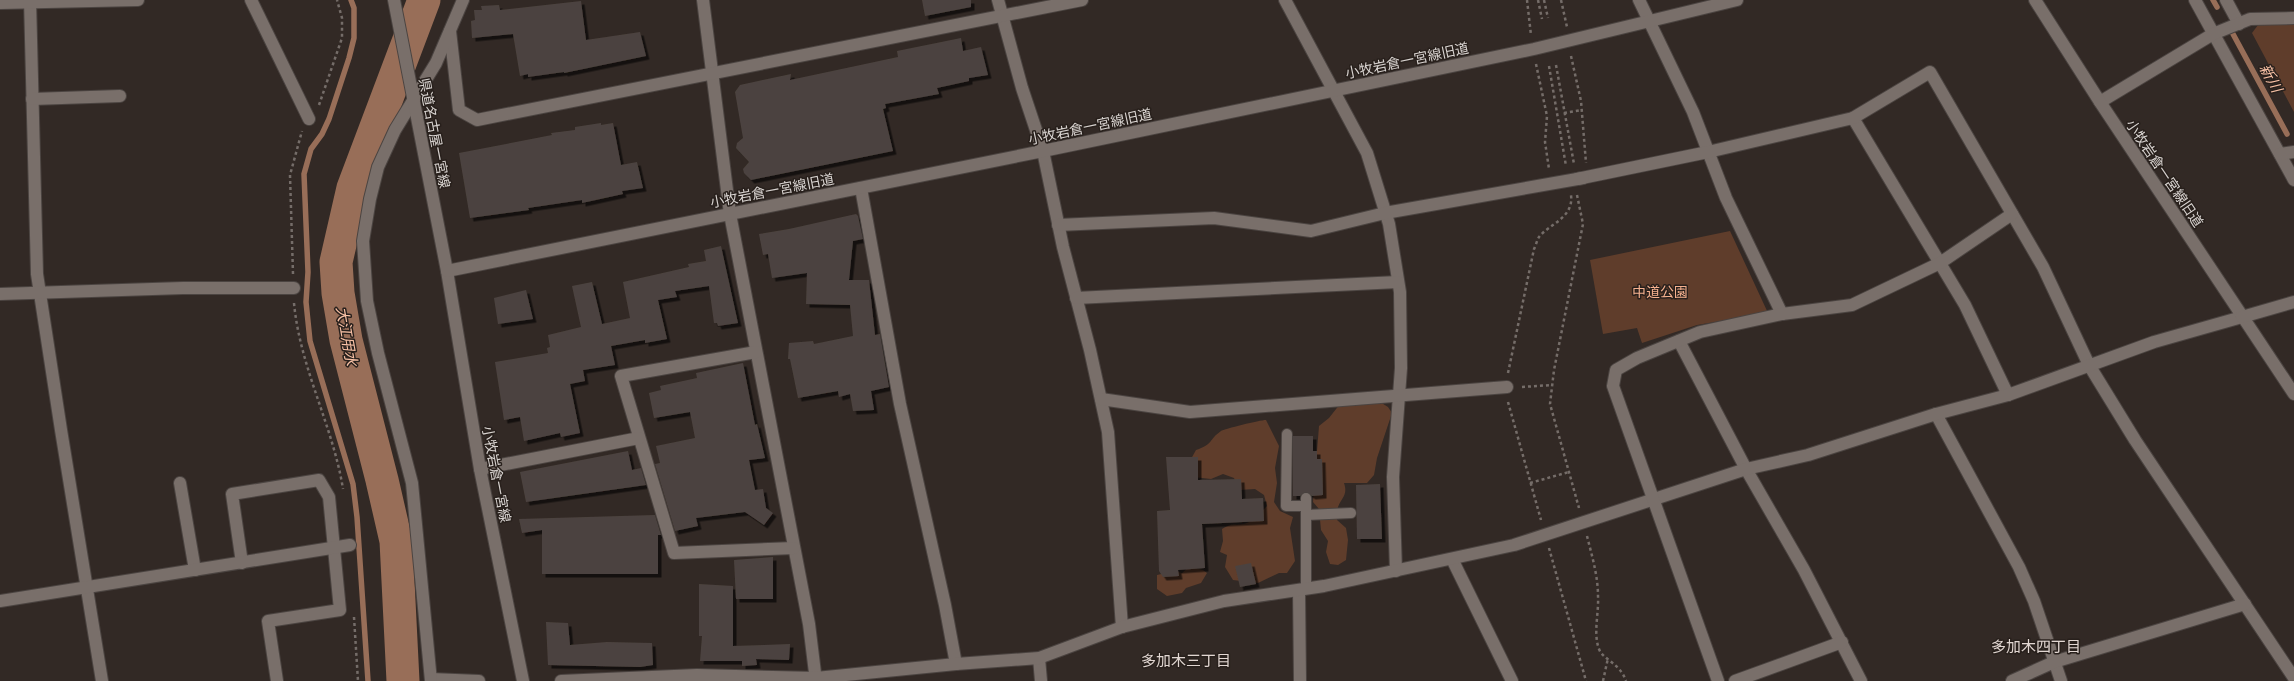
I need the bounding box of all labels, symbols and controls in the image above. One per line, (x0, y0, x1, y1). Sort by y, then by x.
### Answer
street label: 小牧岩倉一宮線旧道 (1343, 37, 1471, 83)
water label: 新川 (2254, 59, 2289, 98)
street label: 県道名古屋一宮線 (414, 76, 456, 190)
street label: 小牧岩倉一宮線旧道 (1026, 103, 1154, 149)
street label: 小牧岩倉一宮線旧道 (2121, 115, 2209, 231)
street label: 小牧岩倉一宮線旧道 (708, 168, 836, 212)
park label: 中道公園 (1632, 281, 1688, 302)
water label: 大江用水 (330, 304, 364, 370)
street label: 小牧岩倉一宮線 (477, 424, 517, 524)
district label: 多加木四丁目 (1991, 635, 2081, 658)
district label: 多加木三丁目 (1141, 649, 1231, 672)

